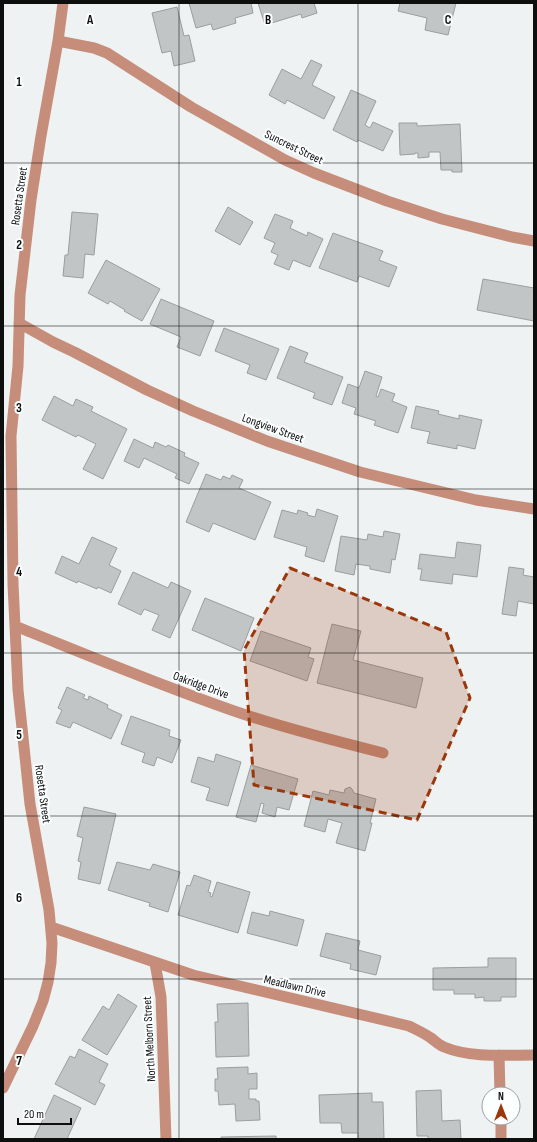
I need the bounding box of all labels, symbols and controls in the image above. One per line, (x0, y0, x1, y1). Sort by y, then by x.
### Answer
text: A (86, 12, 94, 28)
text: B (265, 12, 271, 28)
text: C (445, 12, 452, 28)
text: 1 (16, 74, 22, 90)
street label: Suncrest Street (262, 127, 326, 168)
street label: Rosetta Street (8, 166, 31, 226)
text: 2 (16, 237, 22, 253)
text: 3 (16, 400, 22, 416)
street label: Longview Street (240, 410, 306, 447)
text: 4 (16, 564, 22, 580)
street label: Oakridge Drive (171, 668, 231, 703)
text: 5 (16, 727, 22, 743)
street label: Rosetta Street (31, 764, 54, 824)
text: 6 (16, 890, 22, 906)
street label: Meadlawn Drive (262, 972, 327, 1001)
street label: North Melborn Street (140, 996, 159, 1082)
text: 7 (16, 1053, 22, 1069)
north arrow (481, 1086, 521, 1126)
text: N (498, 1090, 504, 1103)
scale bar (18, 1100, 71, 1126)
text: 20 m (24, 1107, 44, 1122)

